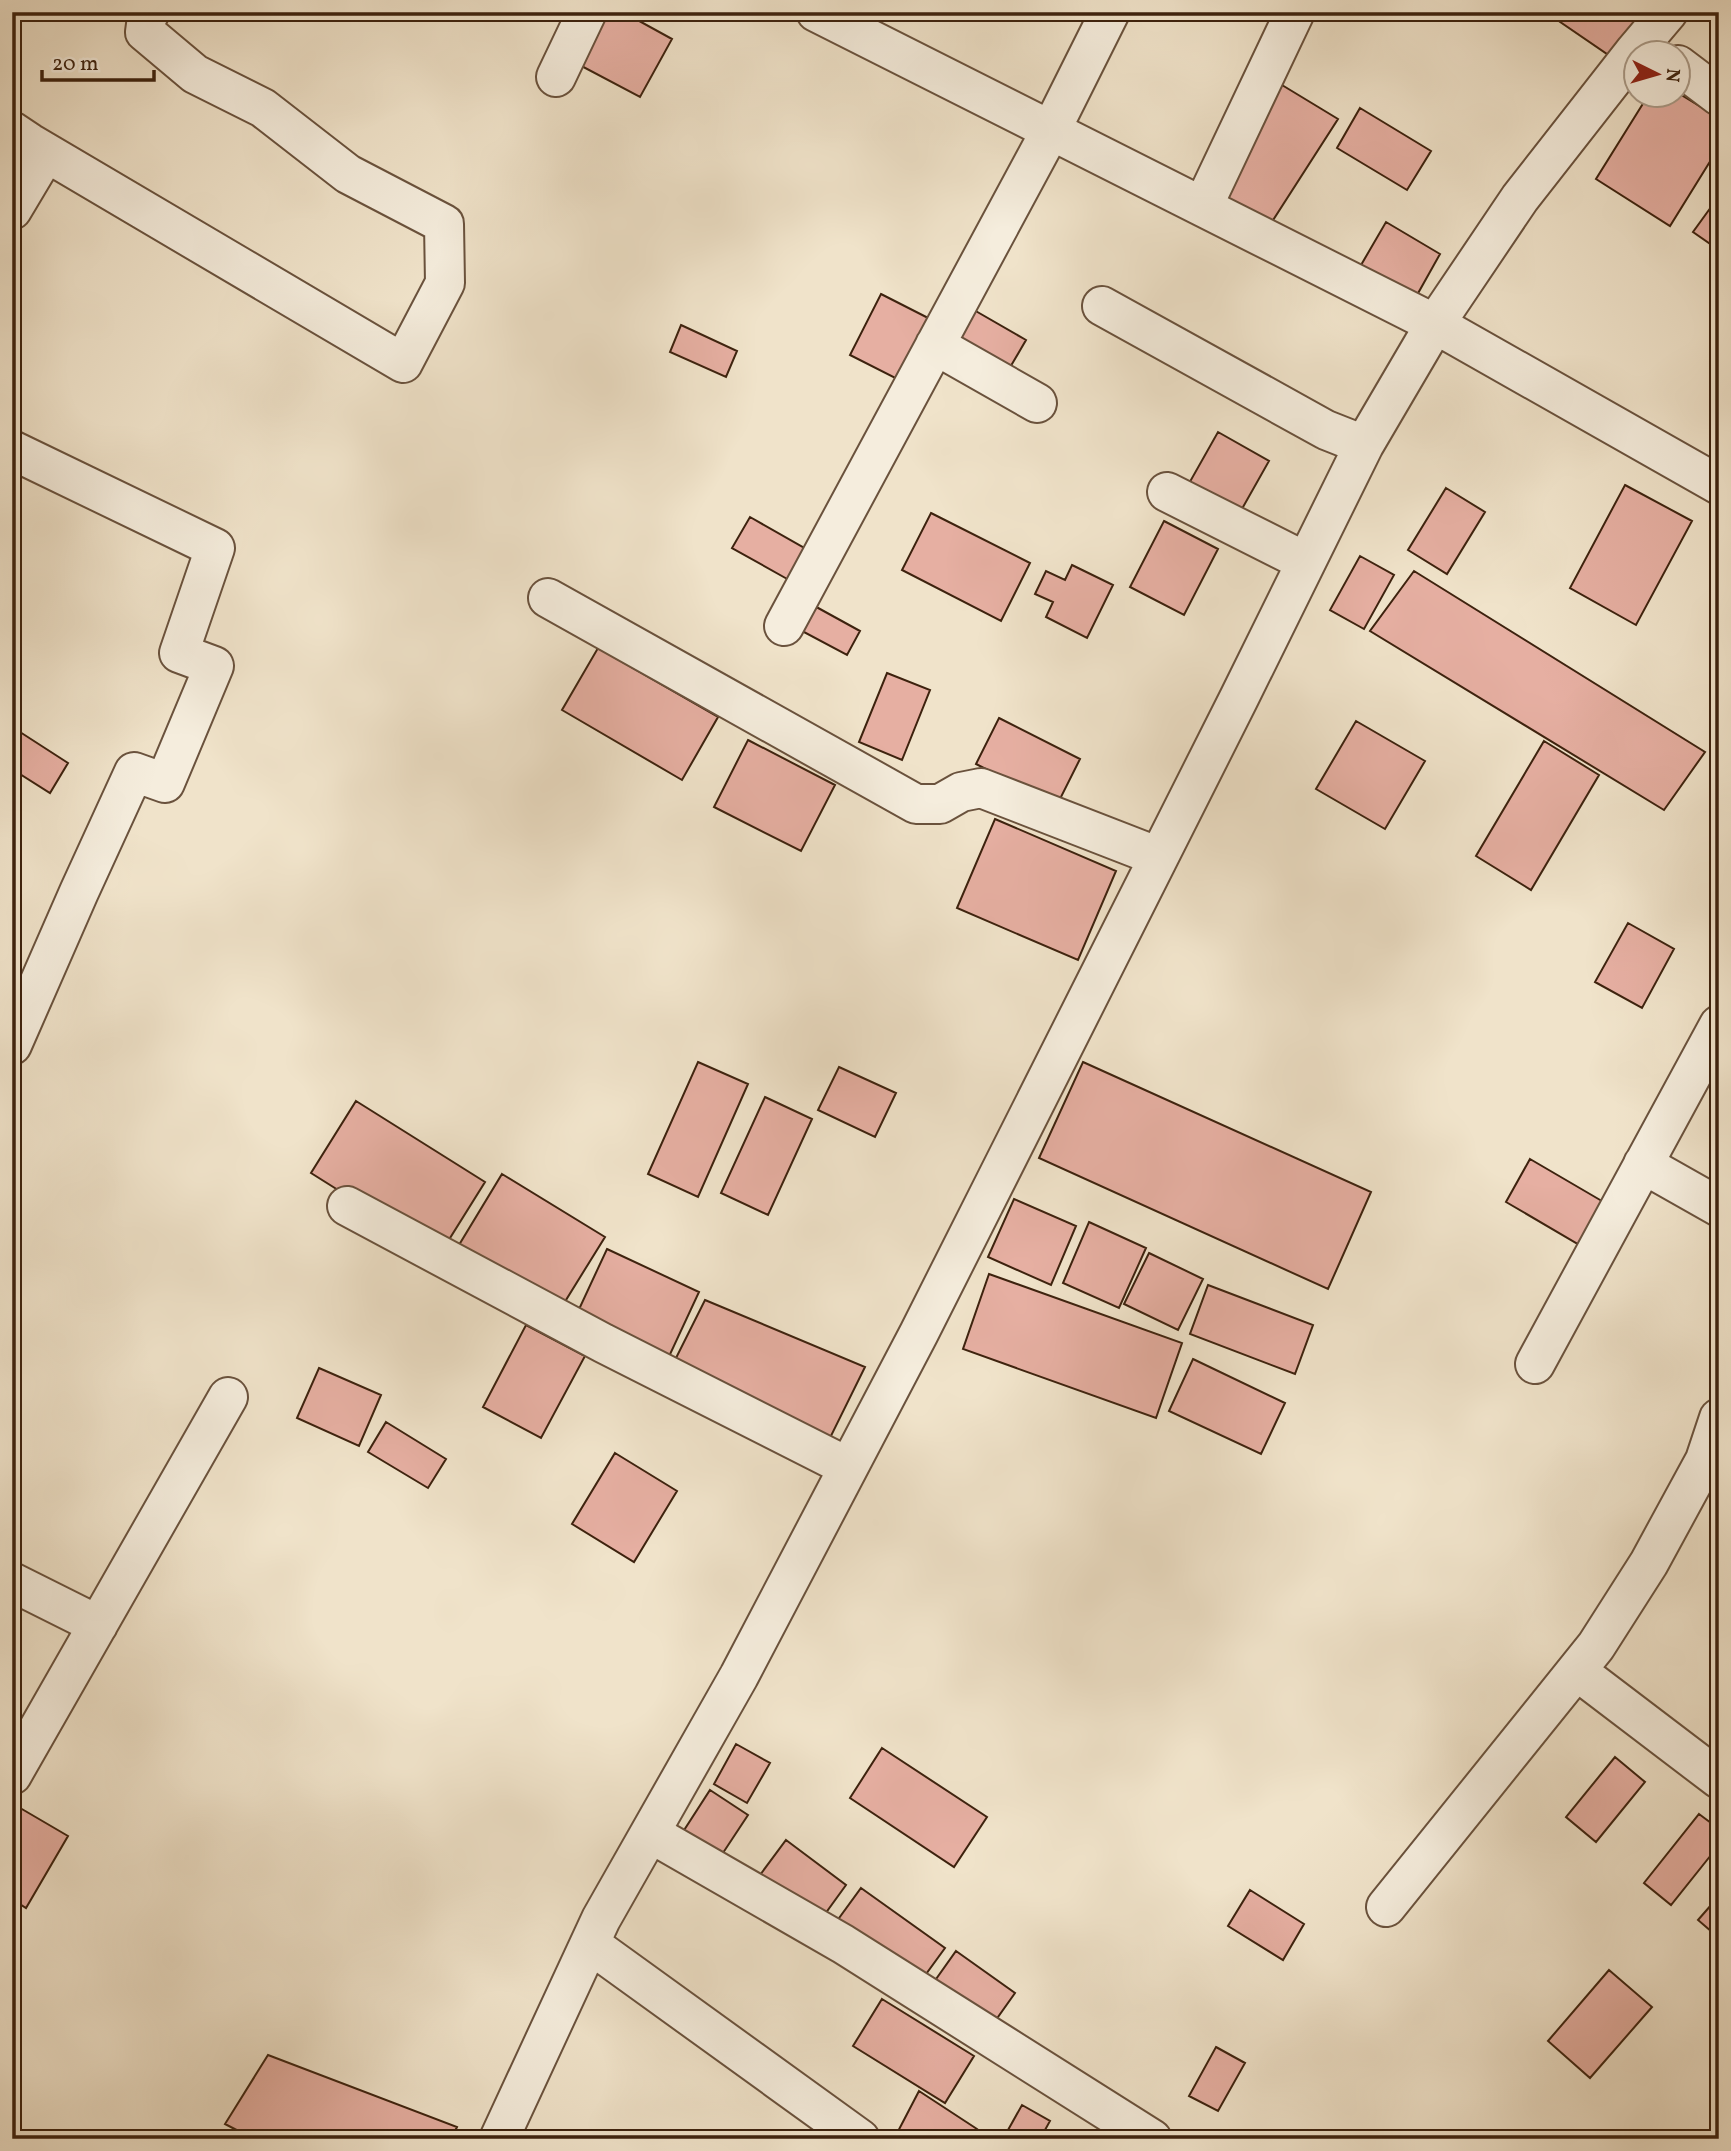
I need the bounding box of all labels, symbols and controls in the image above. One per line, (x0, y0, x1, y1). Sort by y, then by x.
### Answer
scale bar (42, 38, 154, 82)
north arrow (1622, 38, 1692, 108)
text: 20 m (52, 50, 98, 79)
text: N (1658, 67, 1685, 84)

